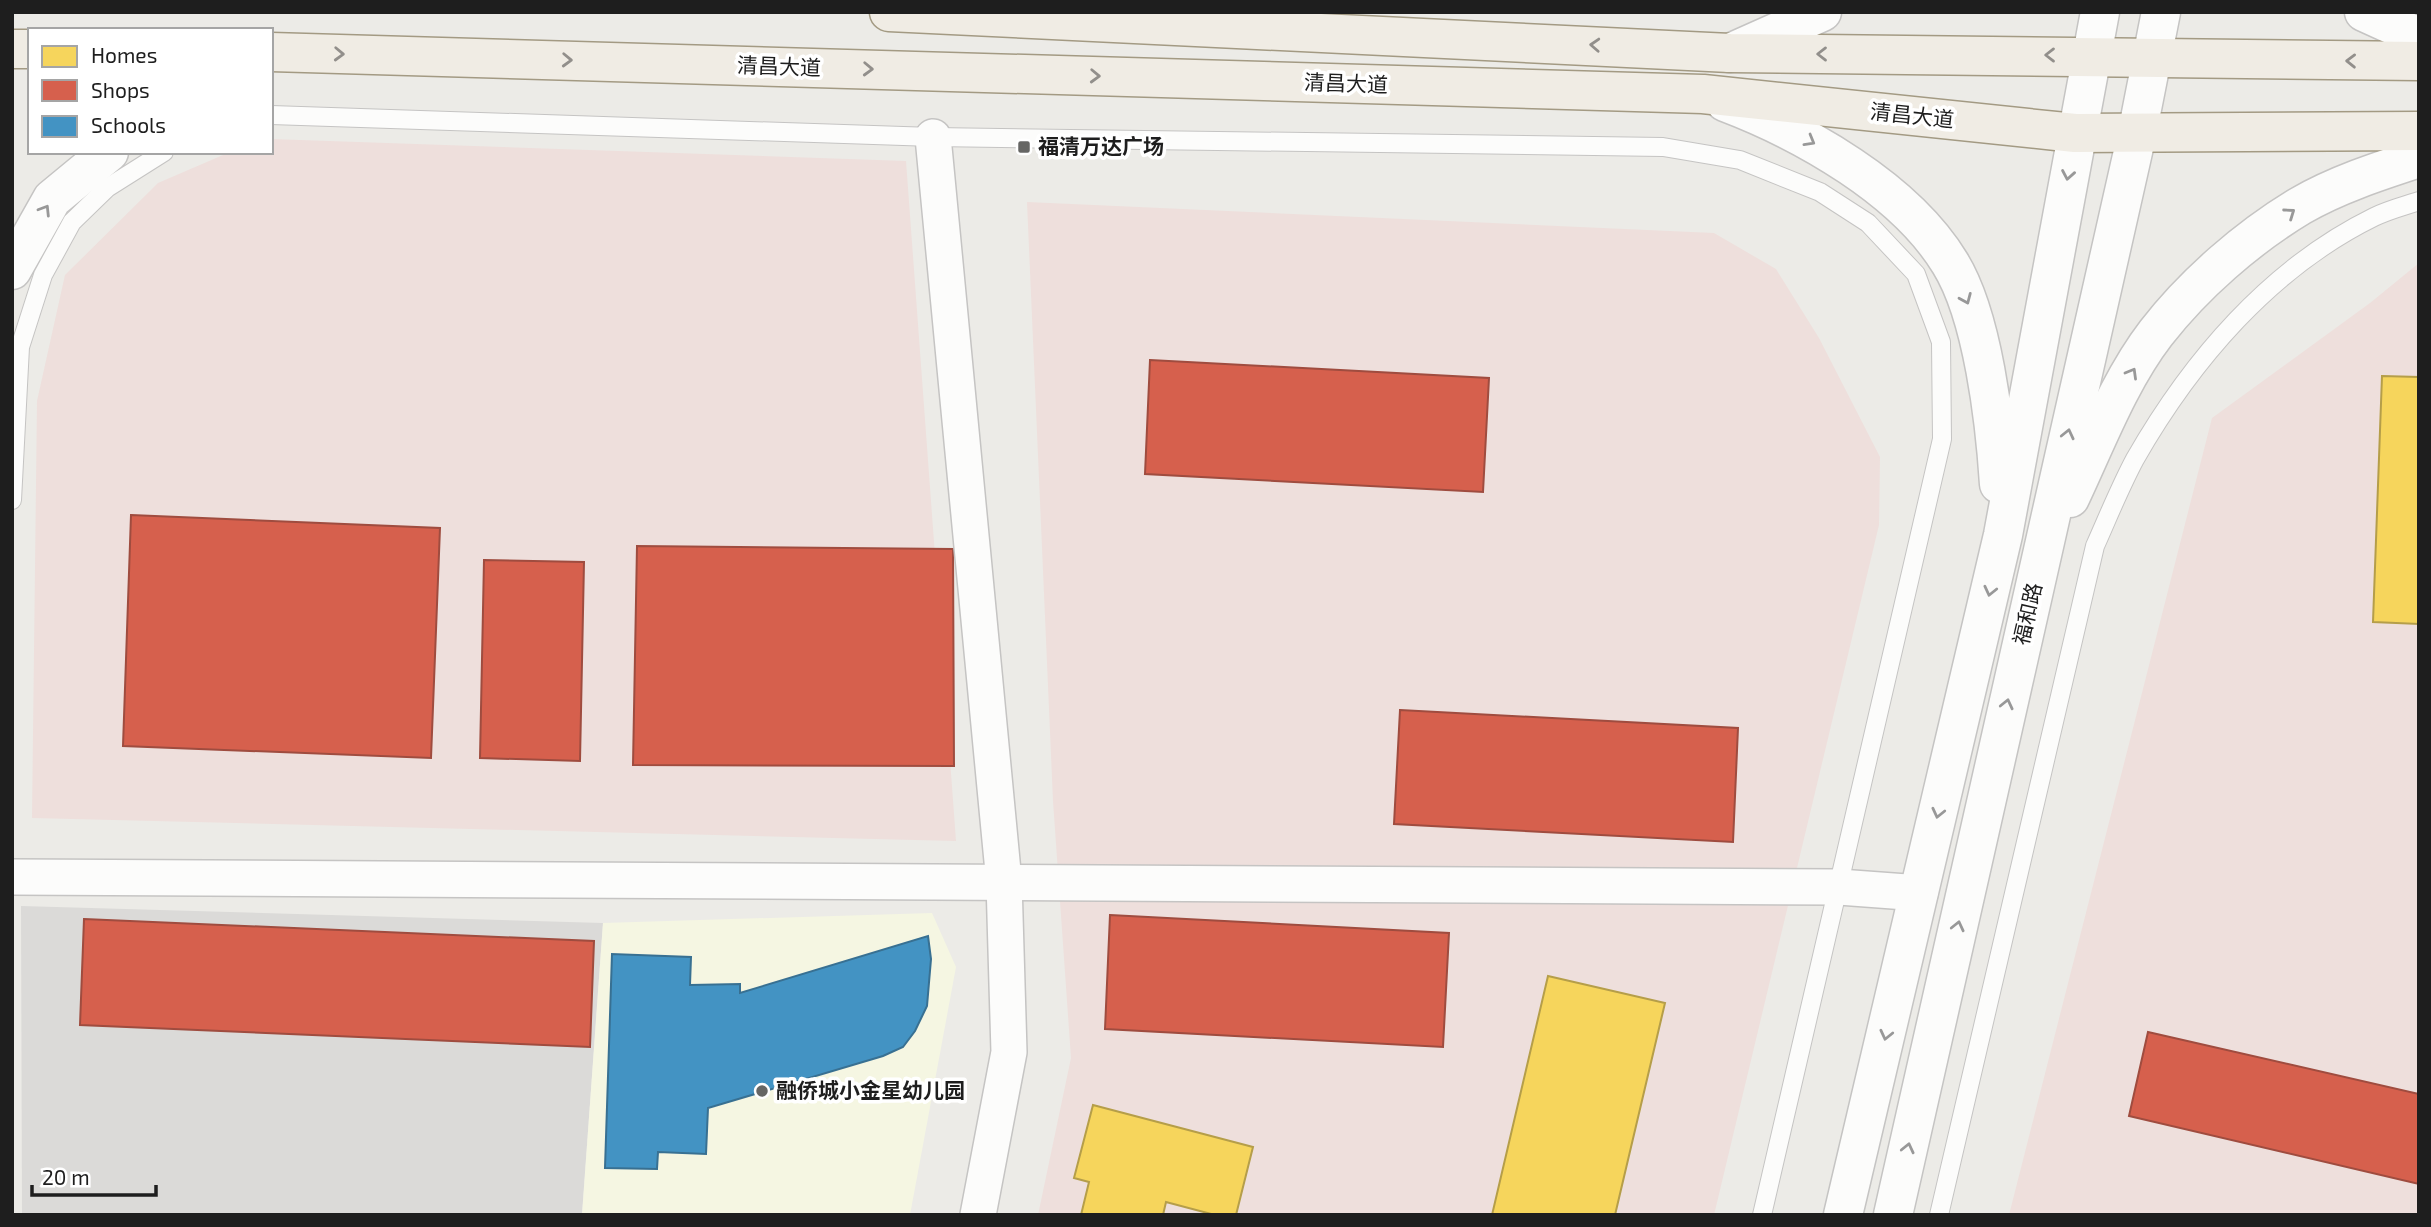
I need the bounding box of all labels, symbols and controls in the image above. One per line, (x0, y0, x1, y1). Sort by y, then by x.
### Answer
legend (28, 28, 273, 154)
one-way arrow (1589, 38, 1600, 53)
text: Homes (91, 42, 157, 67)
one-way arrow (334, 46, 345, 61)
one-way arrow (1816, 46, 1827, 62)
one-way arrow (2044, 47, 2054, 63)
street label: 清昌大道 (737, 52, 821, 79)
one-way arrow (562, 53, 573, 68)
one-way arrow (2345, 53, 2355, 69)
one-way arrow (862, 62, 873, 77)
one-way arrow (1090, 68, 1101, 84)
street label: 清昌大道 (1304, 69, 1388, 96)
text: Shops (91, 77, 150, 102)
street label: 清昌大道 (1869, 98, 1955, 131)
text: Schools (91, 112, 166, 137)
place label: 福清万达广场 (1038, 133, 1164, 158)
one-way arrow (1803, 133, 1816, 146)
marker: 福清万达广场 (1016, 139, 1032, 155)
one-way arrow (2061, 169, 2076, 181)
one-way arrow (37, 205, 50, 218)
one-way arrow (2282, 209, 2295, 221)
one-way arrow (1958, 292, 1972, 305)
one-way arrow (2124, 368, 2137, 381)
one-way arrow (2060, 429, 2075, 441)
street label: 福和路 (2007, 580, 2046, 647)
one-way arrow (1983, 585, 1998, 597)
one-way arrow (1999, 698, 2014, 710)
one-way arrow (1932, 807, 1947, 819)
one-way arrow (1949, 920, 1964, 932)
one-way arrow (1880, 1028, 1894, 1040)
place label: 融侨城小金星幼儿园 (776, 1077, 965, 1102)
marker: 融侨城小金星幼儿园 (754, 1083, 770, 1099)
one-way arrow (1900, 1142, 1914, 1154)
scale bar (32, 1154, 156, 1198)
text: 20 m (42, 1164, 90, 1189)

